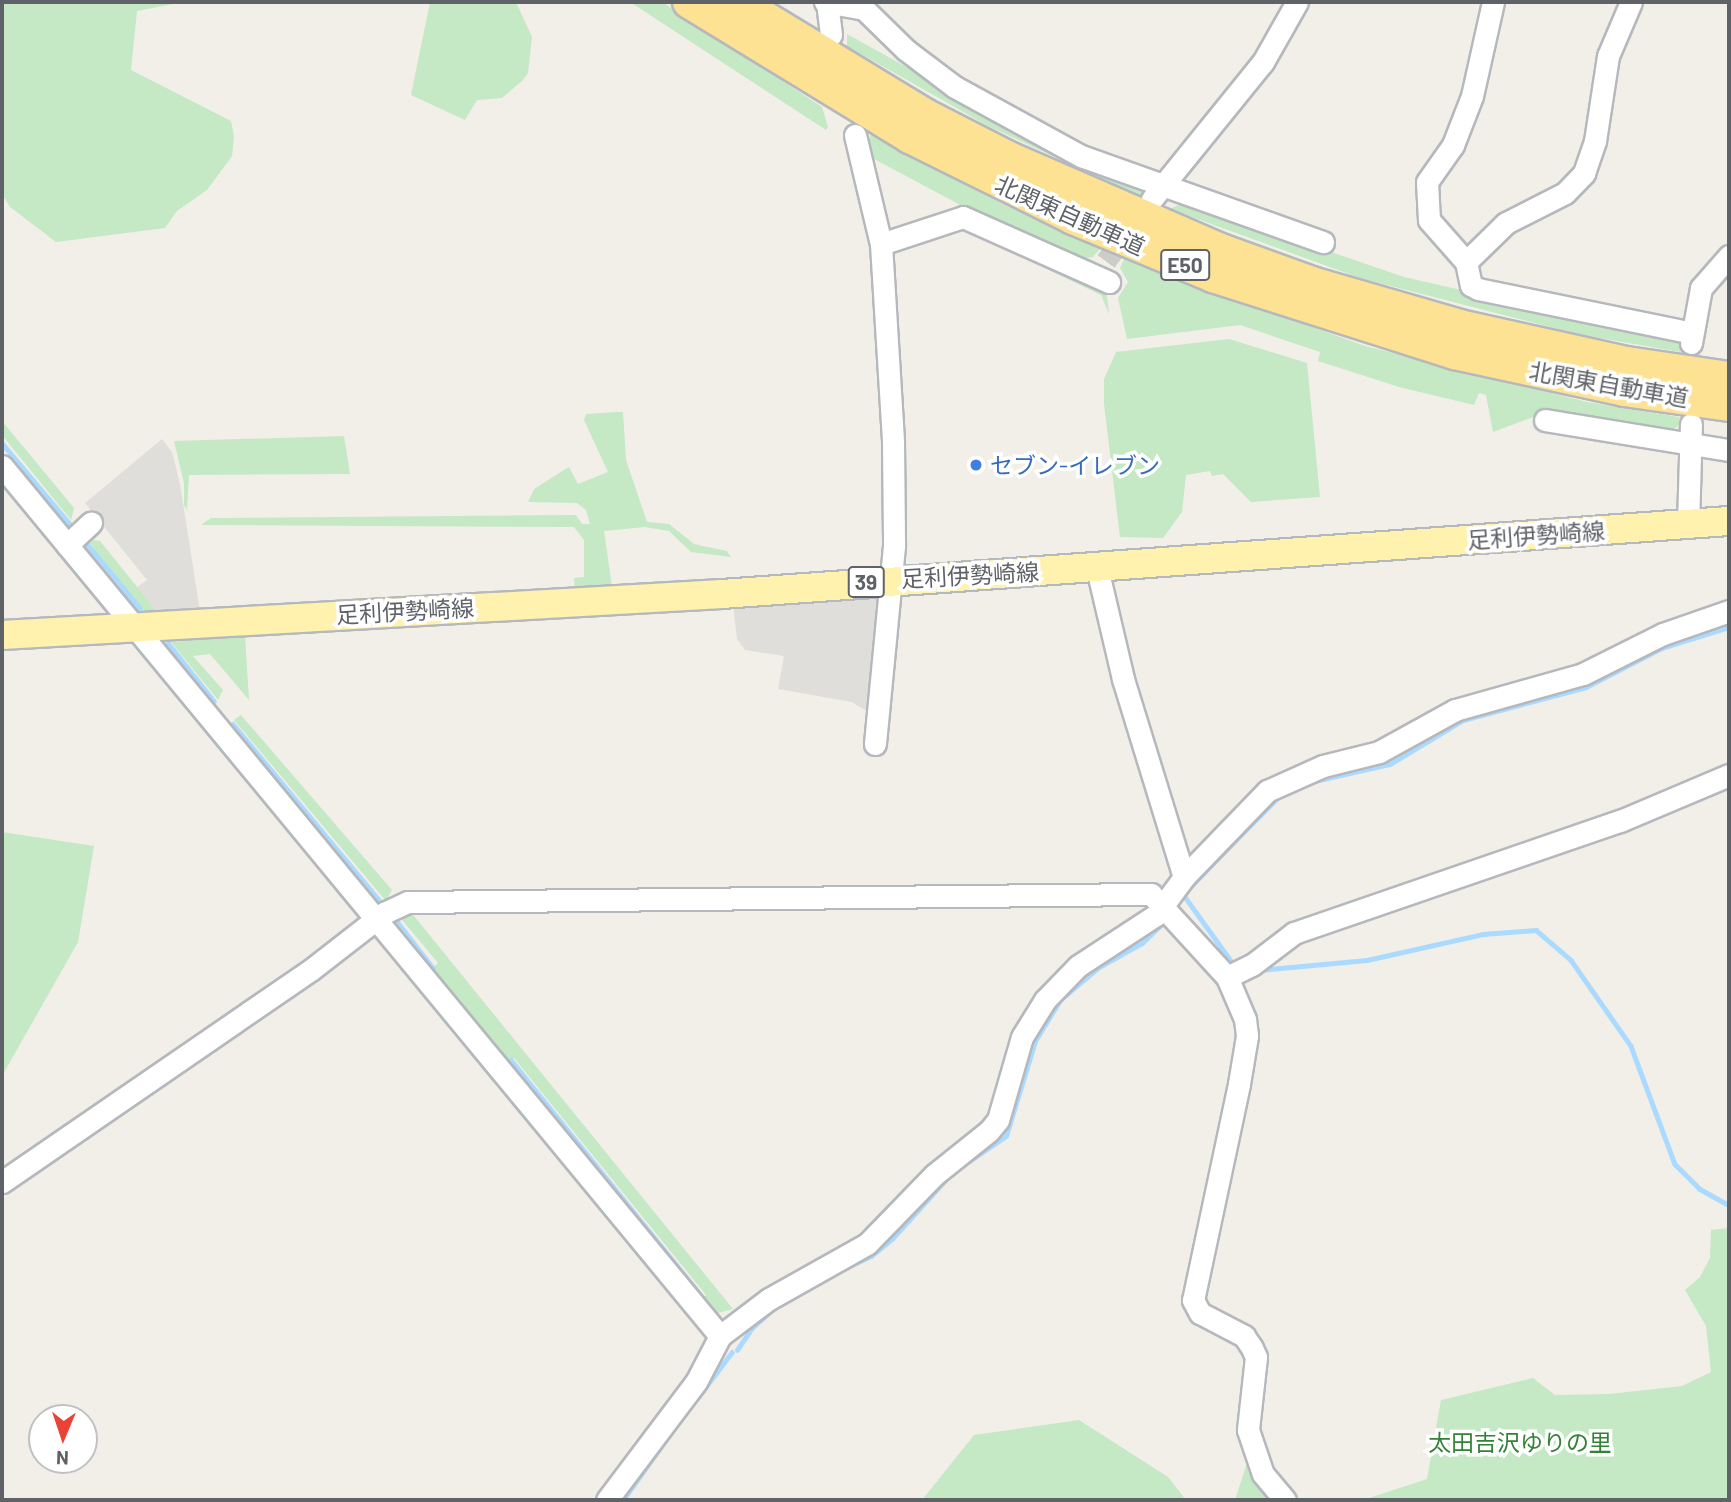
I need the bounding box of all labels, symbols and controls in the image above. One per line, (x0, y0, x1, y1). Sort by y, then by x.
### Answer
street label: 北関東自動車道 (991, 170, 1149, 260)
road number: E50 (1159, 247, 1211, 282)
street label: 北関東自動車道 (1527, 356, 1691, 412)
place label: セブン-イレブン (990, 451, 1160, 479)
marker: セブン-イレブン (968, 457, 984, 473)
street label: 足利伊勢崎線 (1466, 516, 1606, 554)
street label: 足利伊勢崎線 (900, 558, 1040, 592)
road number: 39 (847, 564, 885, 600)
street label: 足利伊勢崎線 (335, 594, 475, 628)
north arrow (28, 1404, 98, 1474)
park label: 太田吉沢ゆりの里 (1428, 1428, 1612, 1456)
text: N (56, 1447, 69, 1470)

